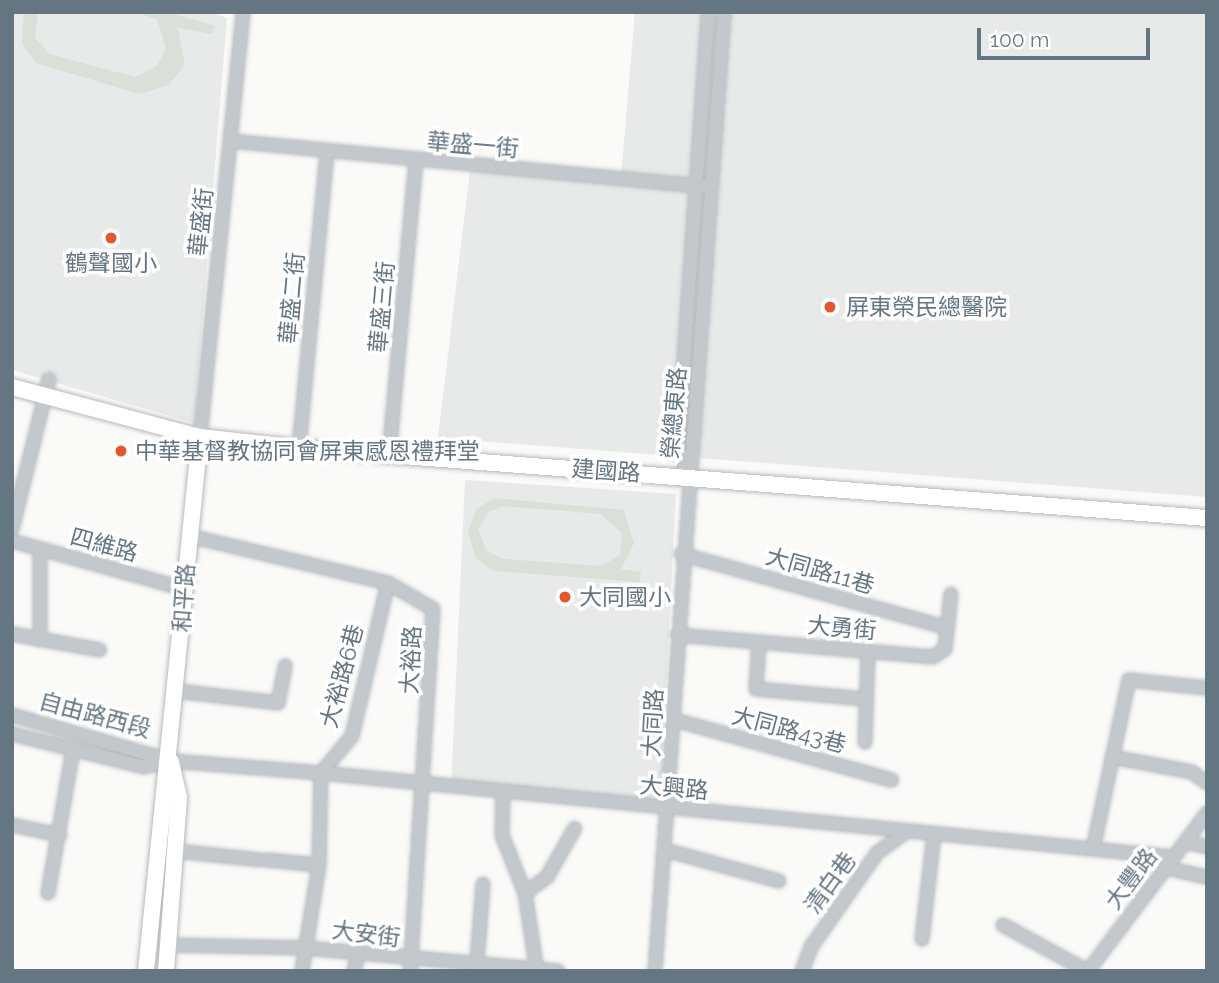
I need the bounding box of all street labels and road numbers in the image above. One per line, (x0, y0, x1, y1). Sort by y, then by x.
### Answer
street label: 華盛一街 (426, 127, 520, 163)
street label: 華盛街 (184, 186, 218, 258)
street label: 華盛二街 (274, 251, 310, 345)
street label: 華盛三街 (364, 260, 400, 354)
street label: 榮總東路 (656, 366, 692, 460)
street label: 建國路 (571, 455, 641, 487)
street label: 四維路 (67, 523, 141, 567)
street label: 大同路11巷 (763, 542, 877, 600)
street label: 和平路 (168, 563, 200, 633)
street label: 大勇街 (806, 611, 878, 645)
street label: 大裕路6巷 (315, 621, 369, 731)
street label: 大裕路 (395, 625, 427, 695)
street label: 自由路西段 (36, 687, 154, 743)
street label: 大同路 (637, 688, 669, 758)
street label: 大同路43巷 (729, 702, 849, 758)
street label: 大興路 (638, 771, 710, 805)
street label: 大豐路 (1099, 843, 1163, 915)
street label: 清白巷 (799, 847, 861, 919)
street label: 大安街 (330, 916, 402, 952)

